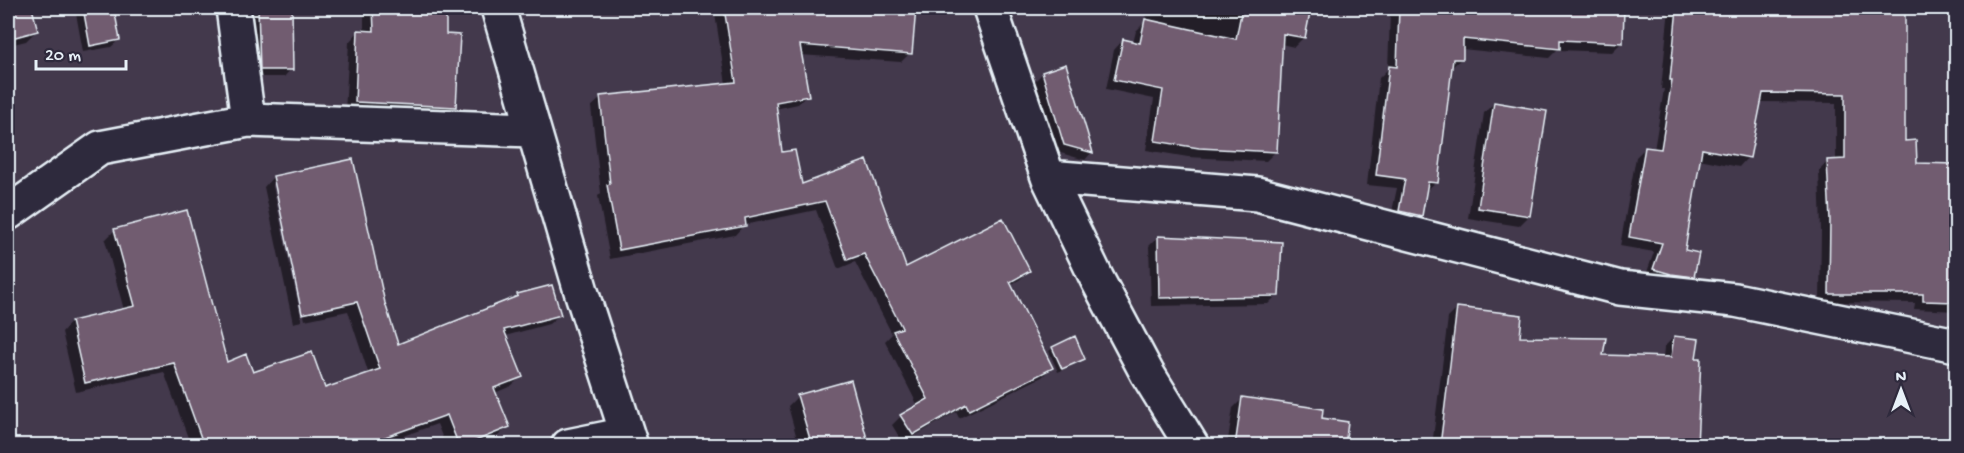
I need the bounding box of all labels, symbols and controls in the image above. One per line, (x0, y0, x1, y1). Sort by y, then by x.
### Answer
scale bar (36, 33, 126, 71)
text: 20 m (45, 46, 81, 67)
north arrow (1871, 360, 1931, 420)
text: N (1896, 369, 1907, 388)

